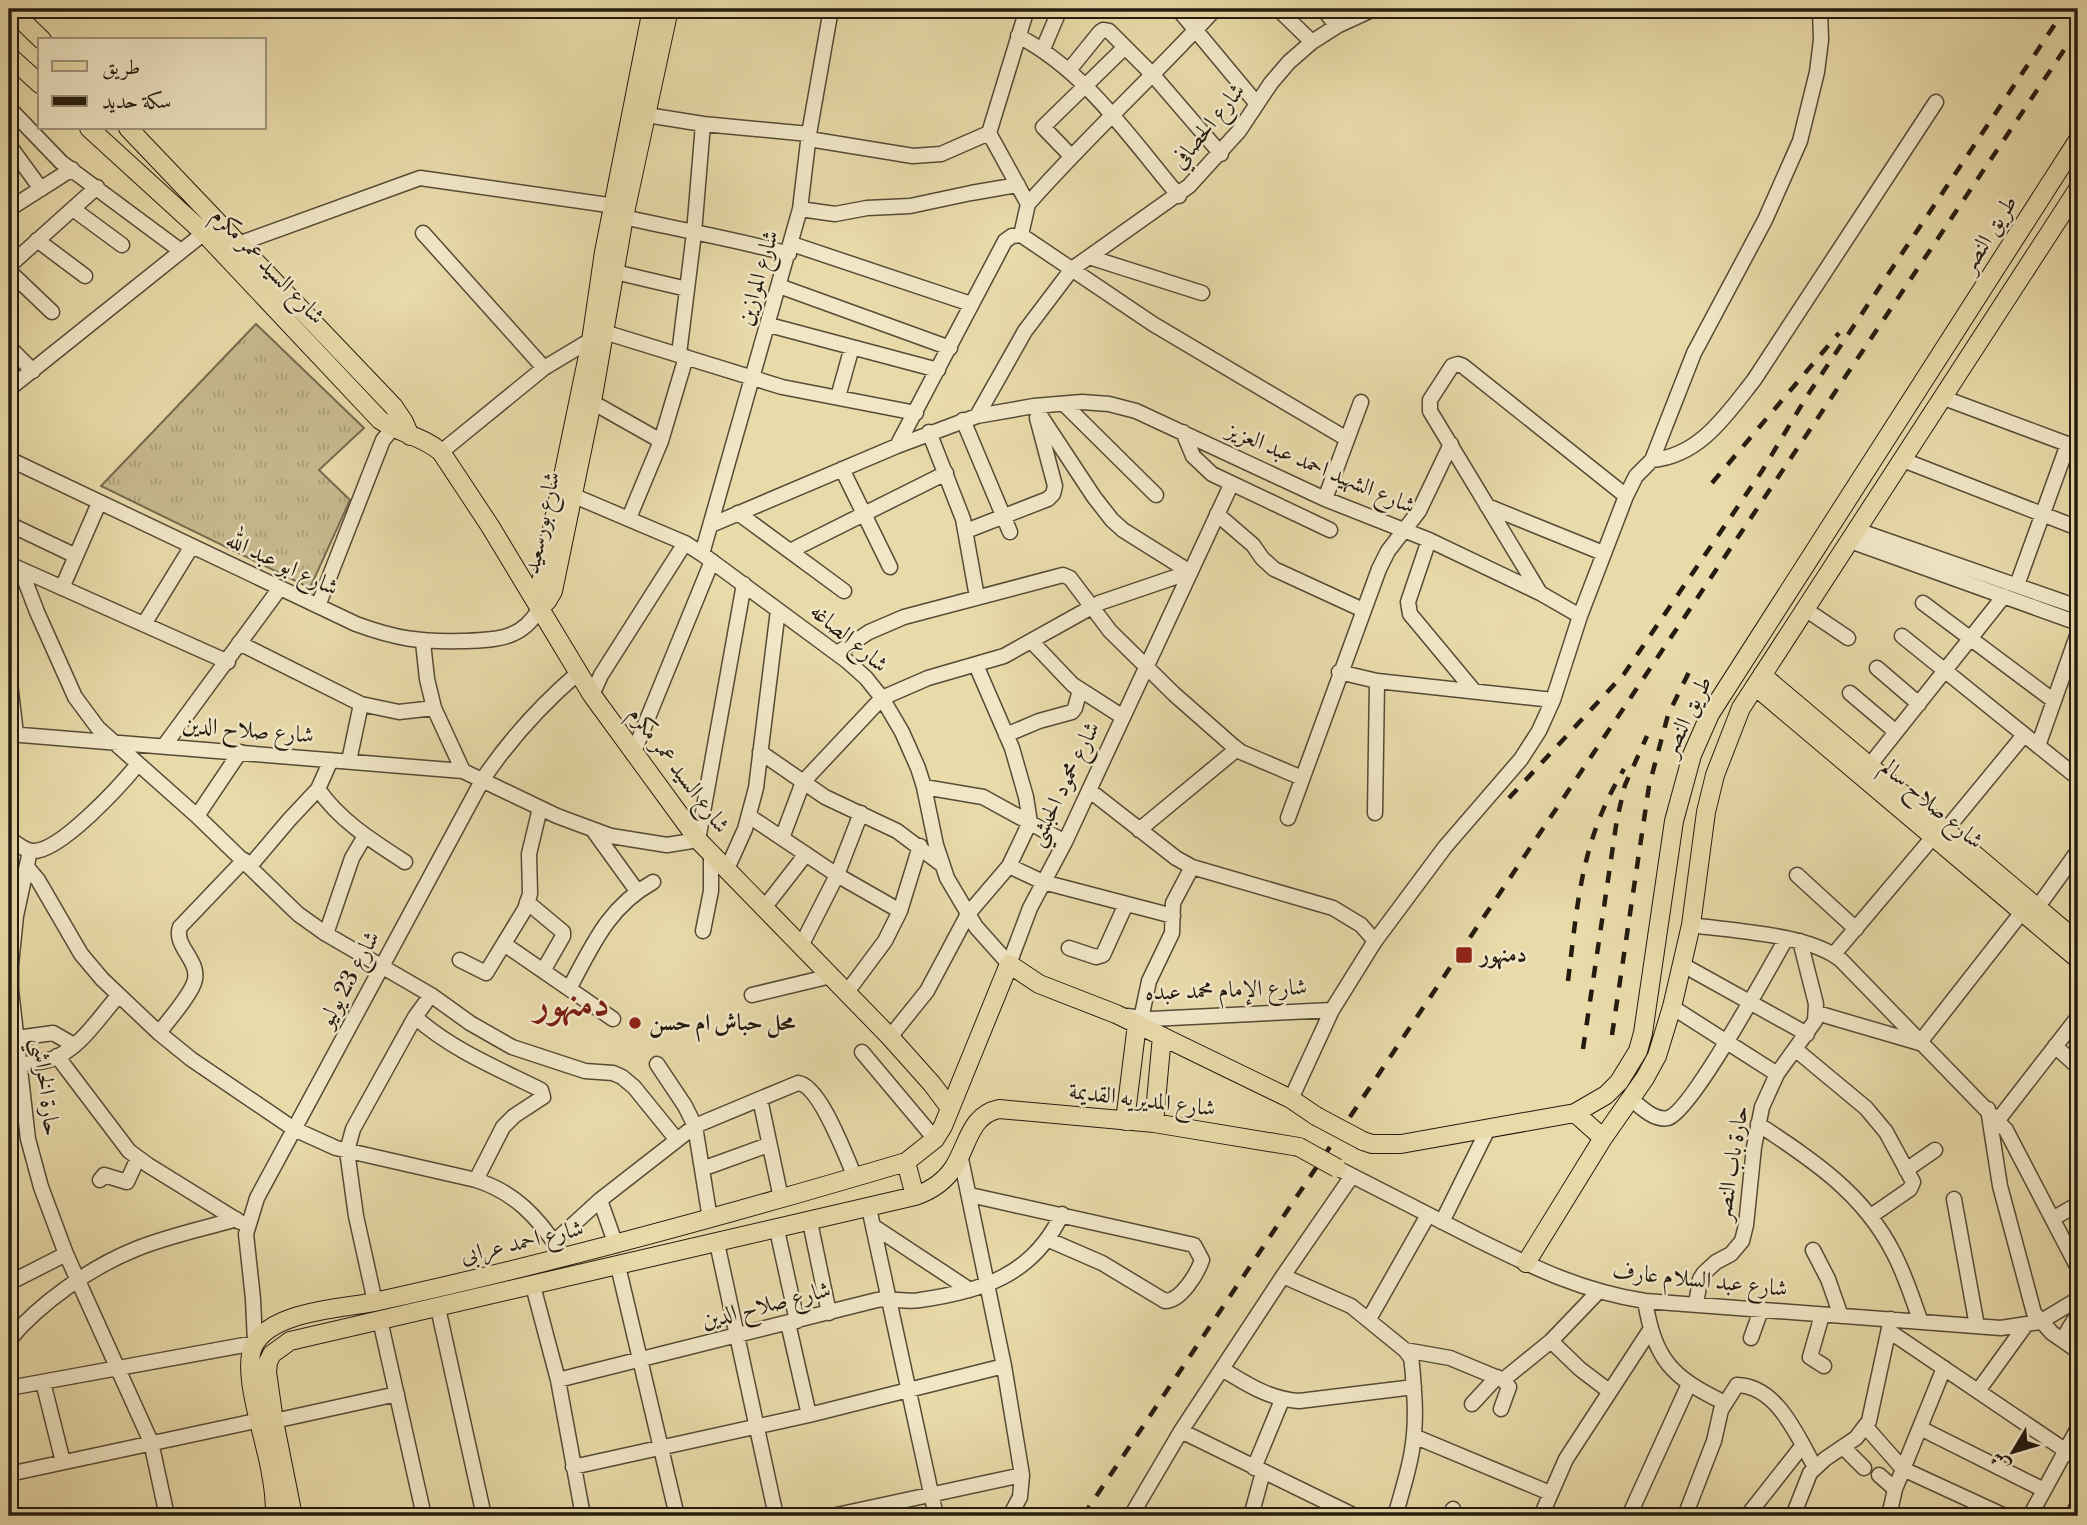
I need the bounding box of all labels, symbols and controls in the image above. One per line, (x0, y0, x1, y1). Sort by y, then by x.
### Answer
legend (38, 38, 266, 130)
text: طريق (102, 55, 140, 81)
street label: شارع الحصافي (1165, 77, 1255, 178)
text: سكة حديد (102, 89, 171, 115)
street label: طريق النصر (1953, 190, 2024, 280)
street label: شارع السيد عمر مكرم (202, 202, 331, 334)
street label: شارع الموازين (731, 227, 790, 330)
street label: شارع الشهيد احمد عبد العزيز (1219, 415, 1419, 525)
street label: شارع بورسعيد (517, 469, 571, 578)
street label: شارع ابو عبد الله (219, 521, 345, 607)
street label: شارع الصاغه (801, 597, 894, 683)
street label: طريق النصر (1655, 671, 1719, 763)
street label: شارع السيد عمر مكرم (618, 701, 736, 842)
street label: شارع صلاح الدين (180, 710, 315, 756)
street label: شارع محمود الحبشي (1022, 717, 1112, 854)
street label: شارع صلاح سالم (1871, 753, 1989, 860)
street label: شارع 23 يوليو (311, 926, 390, 1036)
place label: دمنهور (1477, 941, 1527, 970)
marker: دمنهور (1454, 945, 1474, 965)
street label: شارع الإمام محمد عبده (1145, 973, 1308, 1012)
district label: دمنهور (530, 981, 610, 1027)
place label: محل حباش ام حسن (649, 1009, 796, 1043)
marker: محل حباش ام حسن (627, 1015, 643, 1031)
street label: حارة الخراشي (19, 1036, 66, 1139)
street label: شارع المديريه القديمة (1066, 1077, 1217, 1128)
street label: حارة باب النصر (1709, 1103, 1756, 1225)
street label: شارع احمد عرابى (458, 1214, 588, 1275)
street label: شارع عبد السلام عارف (1611, 1257, 1789, 1308)
street label: شارع صلاح الدين (698, 1275, 835, 1340)
north arrow (1979, 1416, 2048, 1486)
text: ش (1985, 1447, 2016, 1477)

